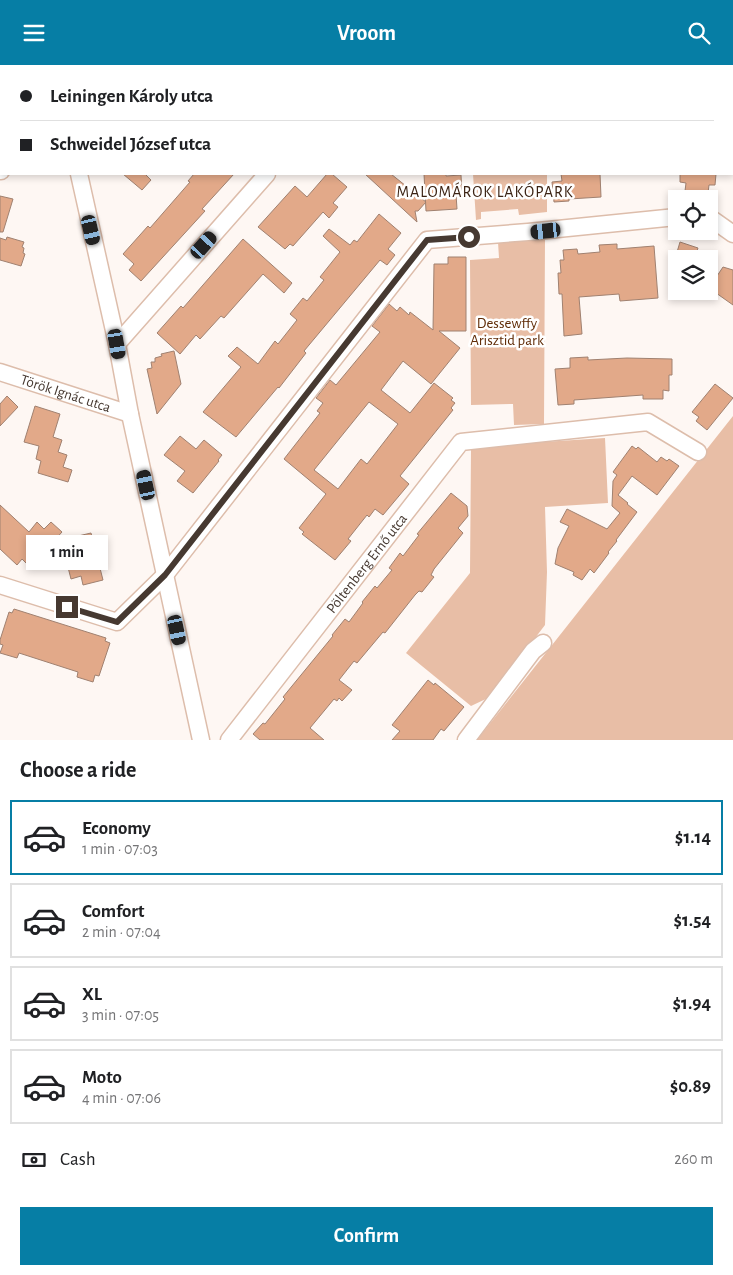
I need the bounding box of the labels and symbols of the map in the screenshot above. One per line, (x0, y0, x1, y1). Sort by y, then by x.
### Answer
district label: MALOMÁROK LAKÓPARK (396, 182, 574, 200)
car (80, 214, 101, 246)
car (530, 222, 561, 240)
route start (458, 226, 480, 248)
car (188, 229, 219, 261)
park label: Dessewffy Arisztid park (470, 316, 544, 348)
car (107, 328, 126, 360)
street label: Török Ignác utca (19, 372, 113, 415)
car (135, 469, 156, 501)
street label: Pöltenberg Ernő utca (324, 511, 410, 616)
callout: 1 min (26, 535, 108, 569)
route end (56, 596, 78, 618)
car (166, 614, 187, 646)

